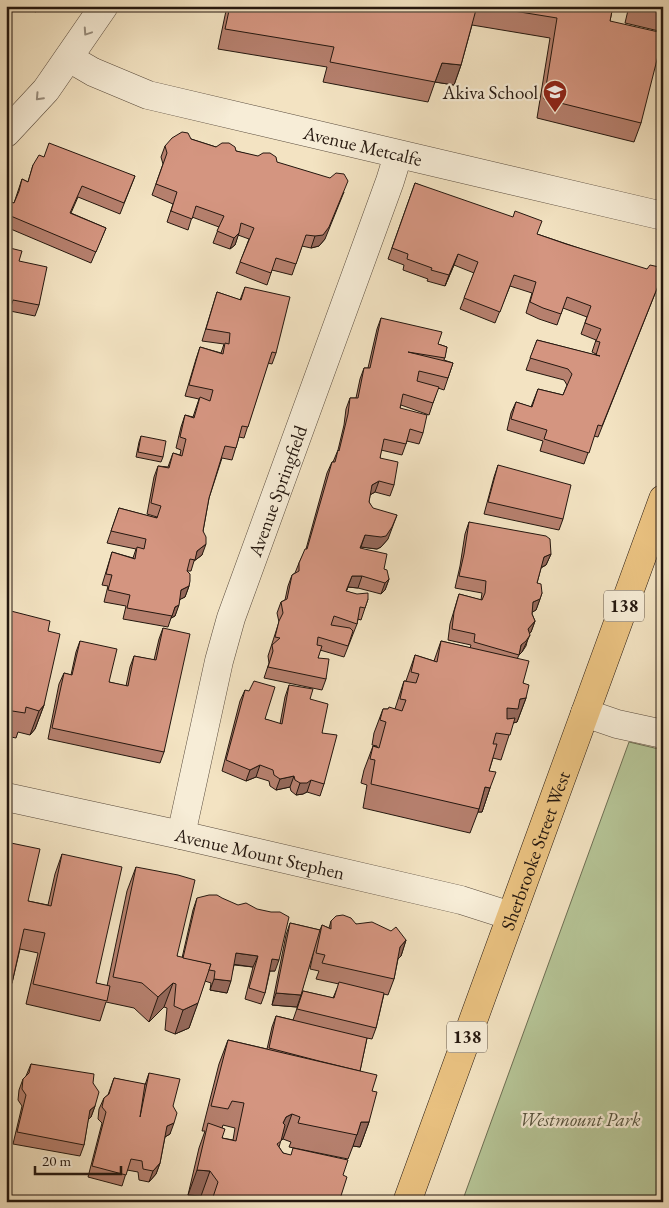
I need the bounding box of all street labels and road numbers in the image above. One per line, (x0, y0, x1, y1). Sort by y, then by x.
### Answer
street label: Avenue Metcalfe (300, 120, 424, 172)
street label: Avenue Springfield (242, 422, 313, 561)
road number: 138 (604, 590, 644, 622)
street label: Sherbrooke Street West (495, 768, 576, 934)
street label: Avenue Mount Stephen (171, 822, 347, 886)
road number: 138 (447, 1022, 487, 1052)

